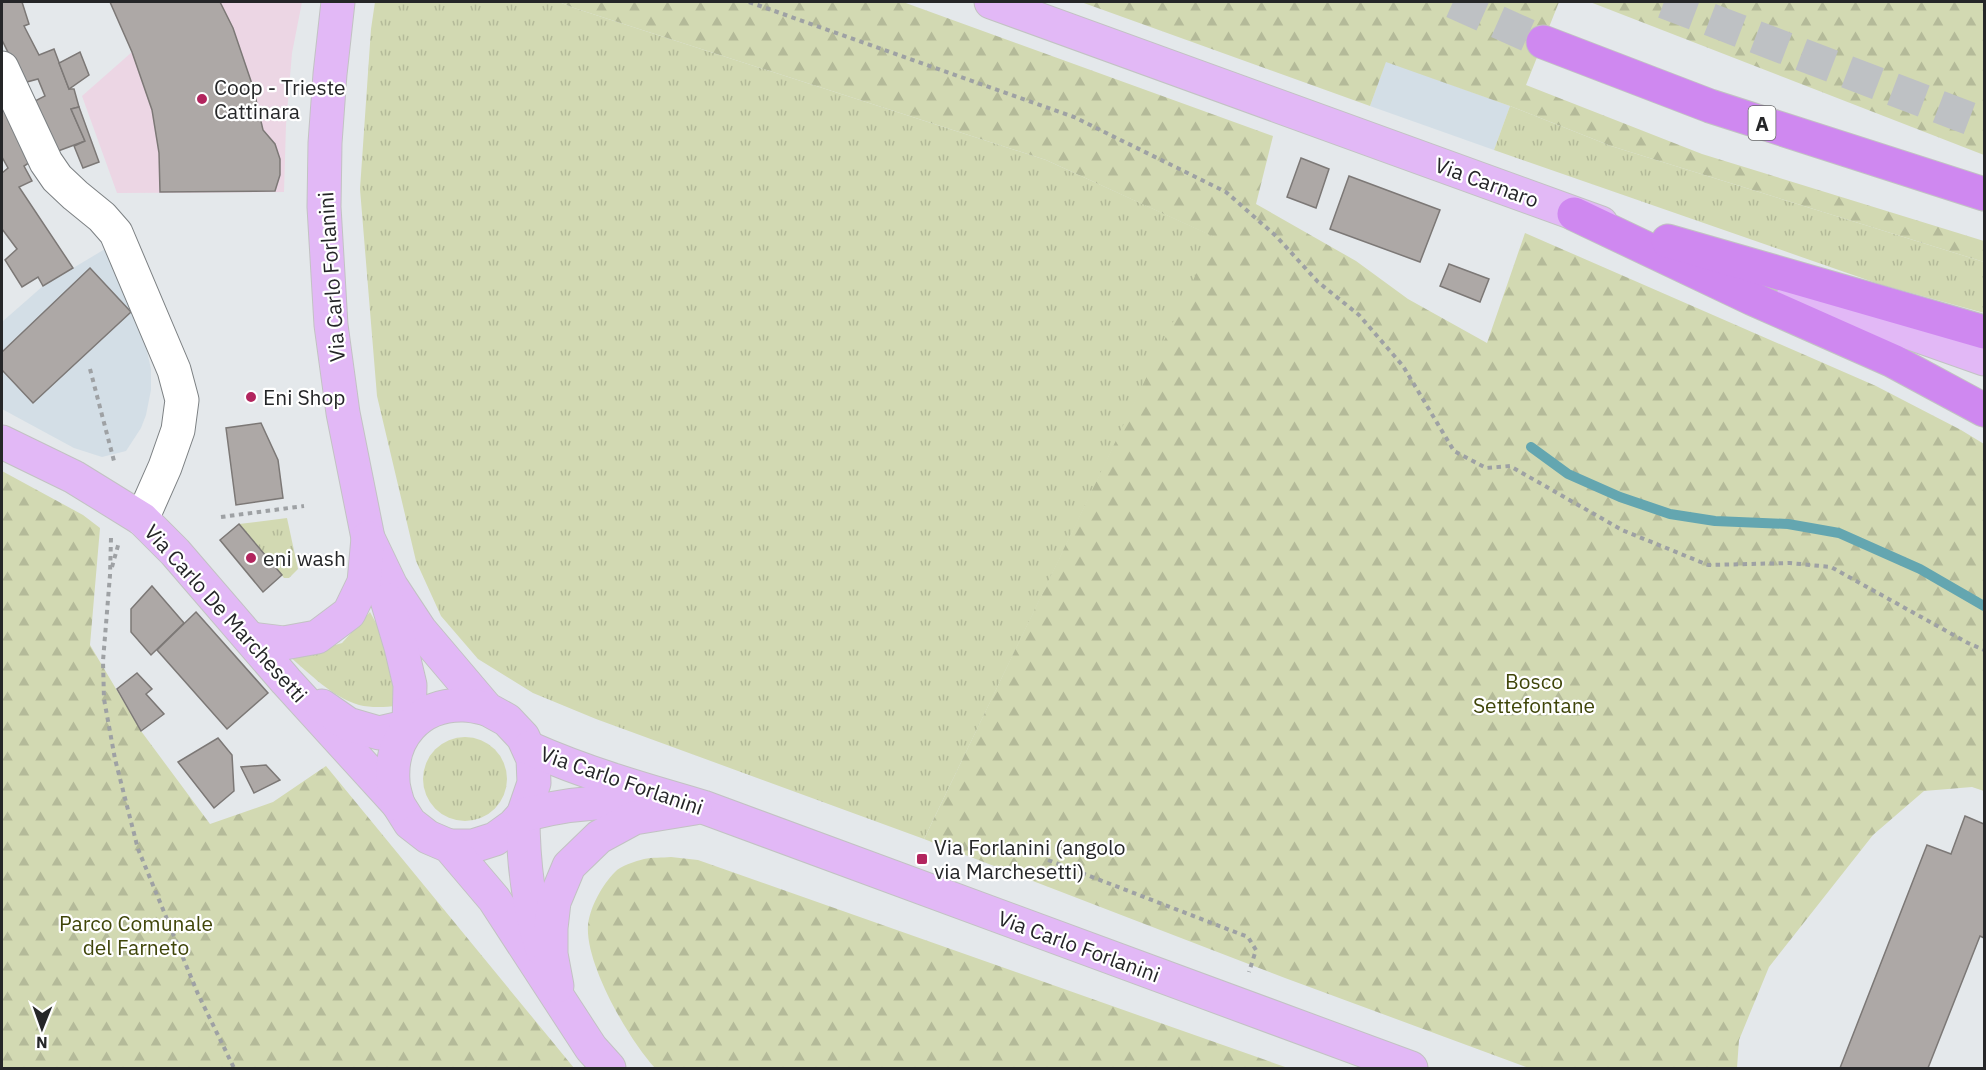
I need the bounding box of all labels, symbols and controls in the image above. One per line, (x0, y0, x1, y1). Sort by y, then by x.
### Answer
place label: Coop - Trieste Cattinara (214, 73, 345, 125)
marker: Coop - Trieste Cattinara (195, 92, 209, 106)
road number: A (1748, 106, 1776, 140)
street label: Via Carnaro (1431, 150, 1543, 214)
street label: Via Carlo Forlanini (311, 191, 351, 363)
place label: Eni Shop (263, 383, 345, 411)
marker: Eni Shop (244, 390, 258, 404)
street label: Via Carlo De Marchesetti (138, 518, 314, 708)
place label: eni wash (263, 544, 346, 572)
marker: eni wash (244, 551, 258, 565)
park label: Bosco Settefontane (1473, 667, 1595, 719)
street label: Via Carlo Forlanini (537, 739, 707, 821)
place label: Via Forlanini (angolo via Marchesetti) (934, 833, 1126, 885)
marker: Via Forlanini (angolo via Marchesetti) (915, 852, 929, 866)
street label: Via Carlo Forlanini (994, 904, 1164, 988)
park label: Parco Comunale del Farneto (59, 909, 213, 961)
north arrow (12, 998, 72, 1058)
text: N (36, 1033, 48, 1053)

